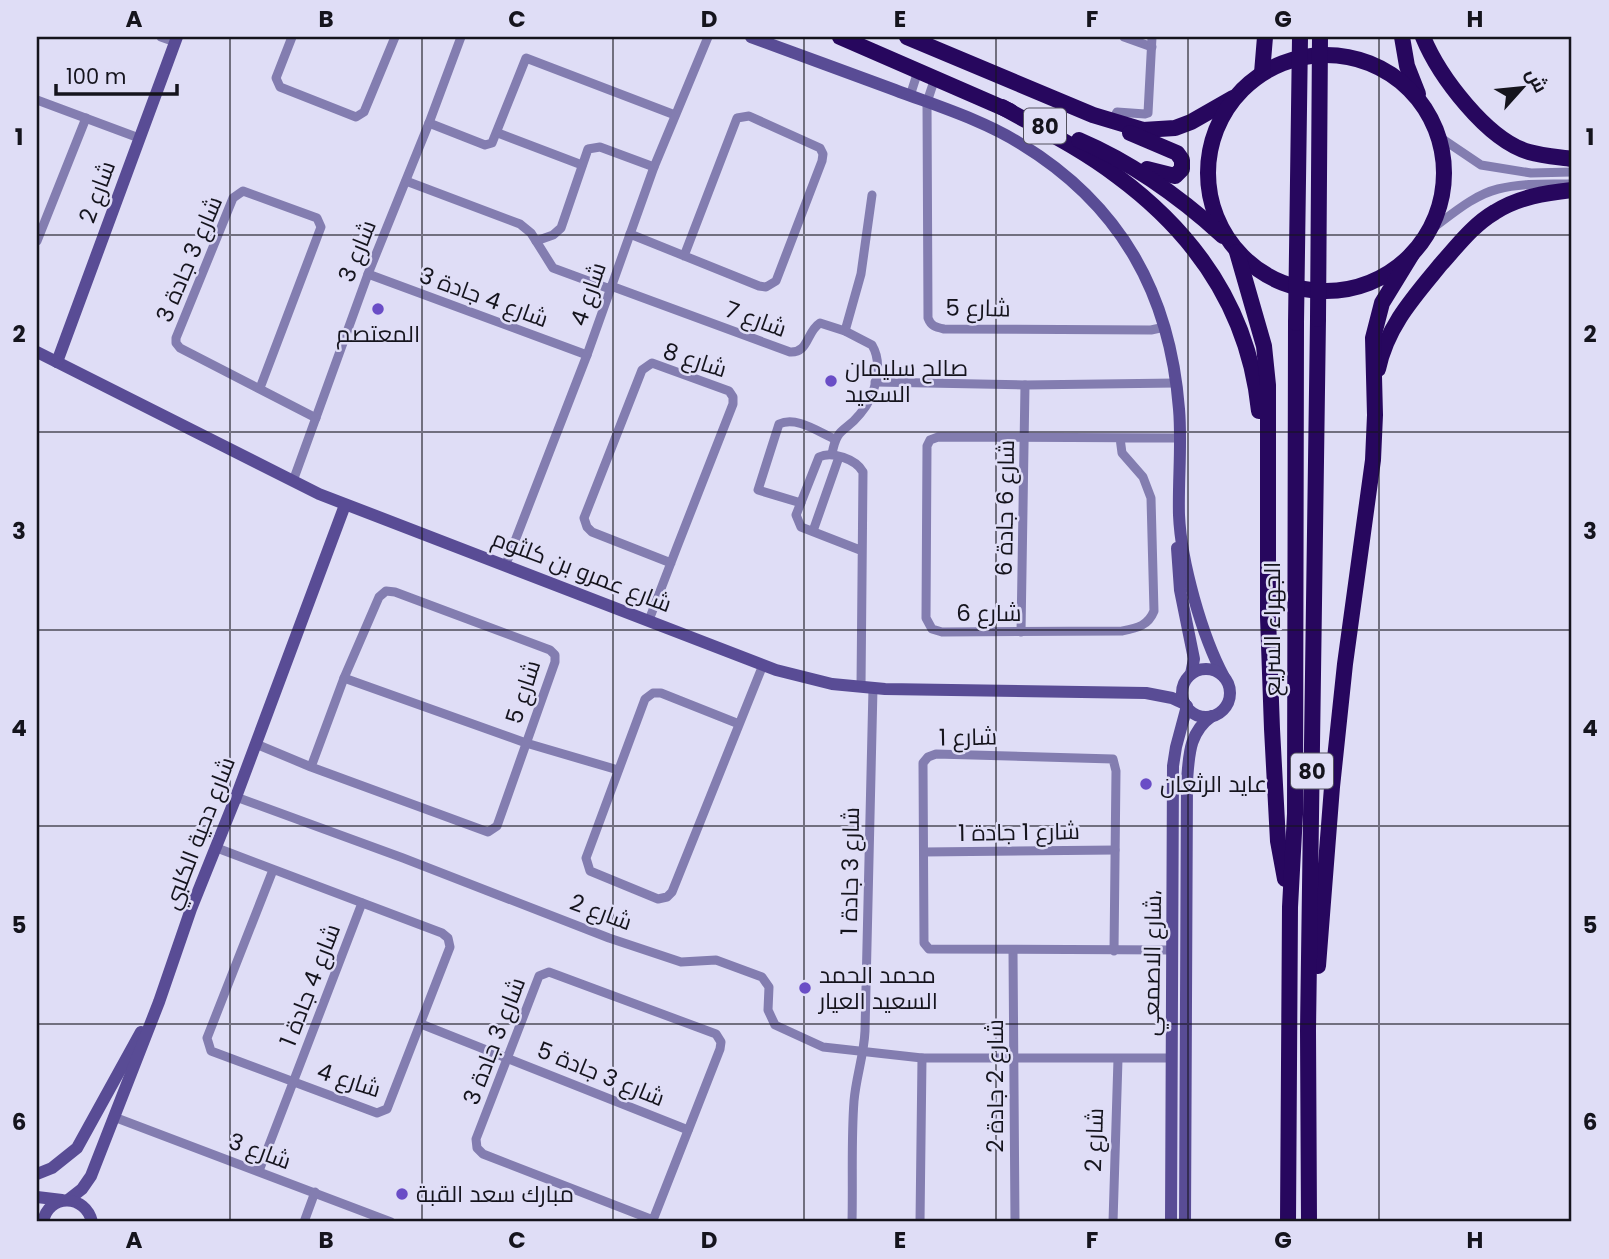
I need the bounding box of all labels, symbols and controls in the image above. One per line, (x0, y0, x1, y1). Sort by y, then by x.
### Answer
text: A (126, 3, 143, 35)
text: B (318, 3, 334, 35)
text: C (508, 3, 526, 35)
text: D (701, 3, 717, 35)
text: E (894, 3, 906, 35)
text: F (1086, 3, 1098, 35)
text: G (1274, 3, 1292, 35)
text: H (1467, 3, 1483, 35)
scale bar (56, 52, 177, 96)
north arrow (1486, 52, 1556, 122)
text: 100 m (66, 62, 126, 91)
text: ش (1519, 64, 1554, 98)
road number: 80 (1024, 108, 1066, 144)
text: 1 (15, 121, 23, 153)
text: 1 (1586, 121, 1594, 153)
street label: شارع 2 (71, 156, 123, 228)
street label: شارع 3 جادة 3 (148, 191, 230, 327)
street label: شارع 3 (330, 215, 384, 287)
street label: شارع 4 (562, 258, 614, 330)
street label: شارع 4 جادة 3 (415, 259, 553, 335)
street label: شارع 5 (945, 291, 1011, 325)
street label: شارع 7 (721, 293, 791, 345)
marker: المعتصم (370, 301, 386, 317)
text: 2 (12, 318, 26, 350)
place label: المعتصم (336, 318, 420, 350)
text: 2 (1583, 318, 1597, 350)
street label: شارع 8 (659, 335, 731, 385)
place label: صالح سليمان السعيد (845, 352, 968, 410)
marker: صالح سليمان السعيد (823, 373, 839, 389)
street label: شارع 6 جادة 6 (988, 440, 1022, 576)
text: 3 (12, 515, 26, 547)
text: 3 (1583, 515, 1597, 547)
street label: شارع عمرو بن كلثوم (488, 522, 676, 620)
street label: الجهراء السريع (1256, 562, 1288, 696)
street label: شارع 6 (956, 597, 1022, 629)
street label: شارع 5 (498, 656, 548, 728)
text: 4 (11, 712, 27, 744)
text: 4 (1582, 712, 1598, 744)
street label: شارع 1 (939, 720, 997, 754)
street label: شارع دحية الكلبي (155, 752, 245, 915)
road number: 80 (1291, 754, 1333, 788)
place label: عايد الرثعان (1160, 768, 1267, 800)
marker: عايد الرثعان (1138, 776, 1154, 792)
street label: شارع 3 جادة 1 (833, 807, 867, 935)
street label: شارع 1 جادة 1 (958, 815, 1080, 849)
street label: شارع 2 (565, 886, 637, 938)
street label: شارع الاصمعي، (1135, 890, 1171, 1036)
text: 5 (12, 909, 26, 941)
text: 5 (1583, 909, 1597, 941)
street label: شارع 4 جادة 1 (272, 919, 348, 1051)
place label: محمد الحمد السعيد العيار (817, 959, 938, 1017)
street label: شارع 3 جادة 3 (455, 973, 533, 1109)
marker: محمد الحمد السعيد العيار (797, 980, 813, 996)
street label: شارع 2 جادة 2 (979, 1019, 1011, 1153)
street label: شارع 3 جادة 5 (532, 1034, 670, 1114)
street label: شارع 4 (313, 1055, 385, 1105)
text: 6 (12, 1106, 26, 1138)
text: 6 (1583, 1106, 1597, 1138)
street label: شارع 2 (1077, 1107, 1111, 1173)
street label: شارع 3 (224, 1125, 296, 1177)
place label: مبارك سعد القبة (416, 1178, 574, 1210)
marker: مبارك سعد القبة (394, 1186, 410, 1202)
text: A (126, 1224, 143, 1256)
text: B (318, 1224, 334, 1256)
text: C (508, 1224, 526, 1256)
text: D (701, 1224, 717, 1256)
text: E (894, 1224, 906, 1256)
text: F (1086, 1224, 1098, 1256)
text: G (1274, 1224, 1292, 1256)
text: H (1467, 1224, 1483, 1256)

